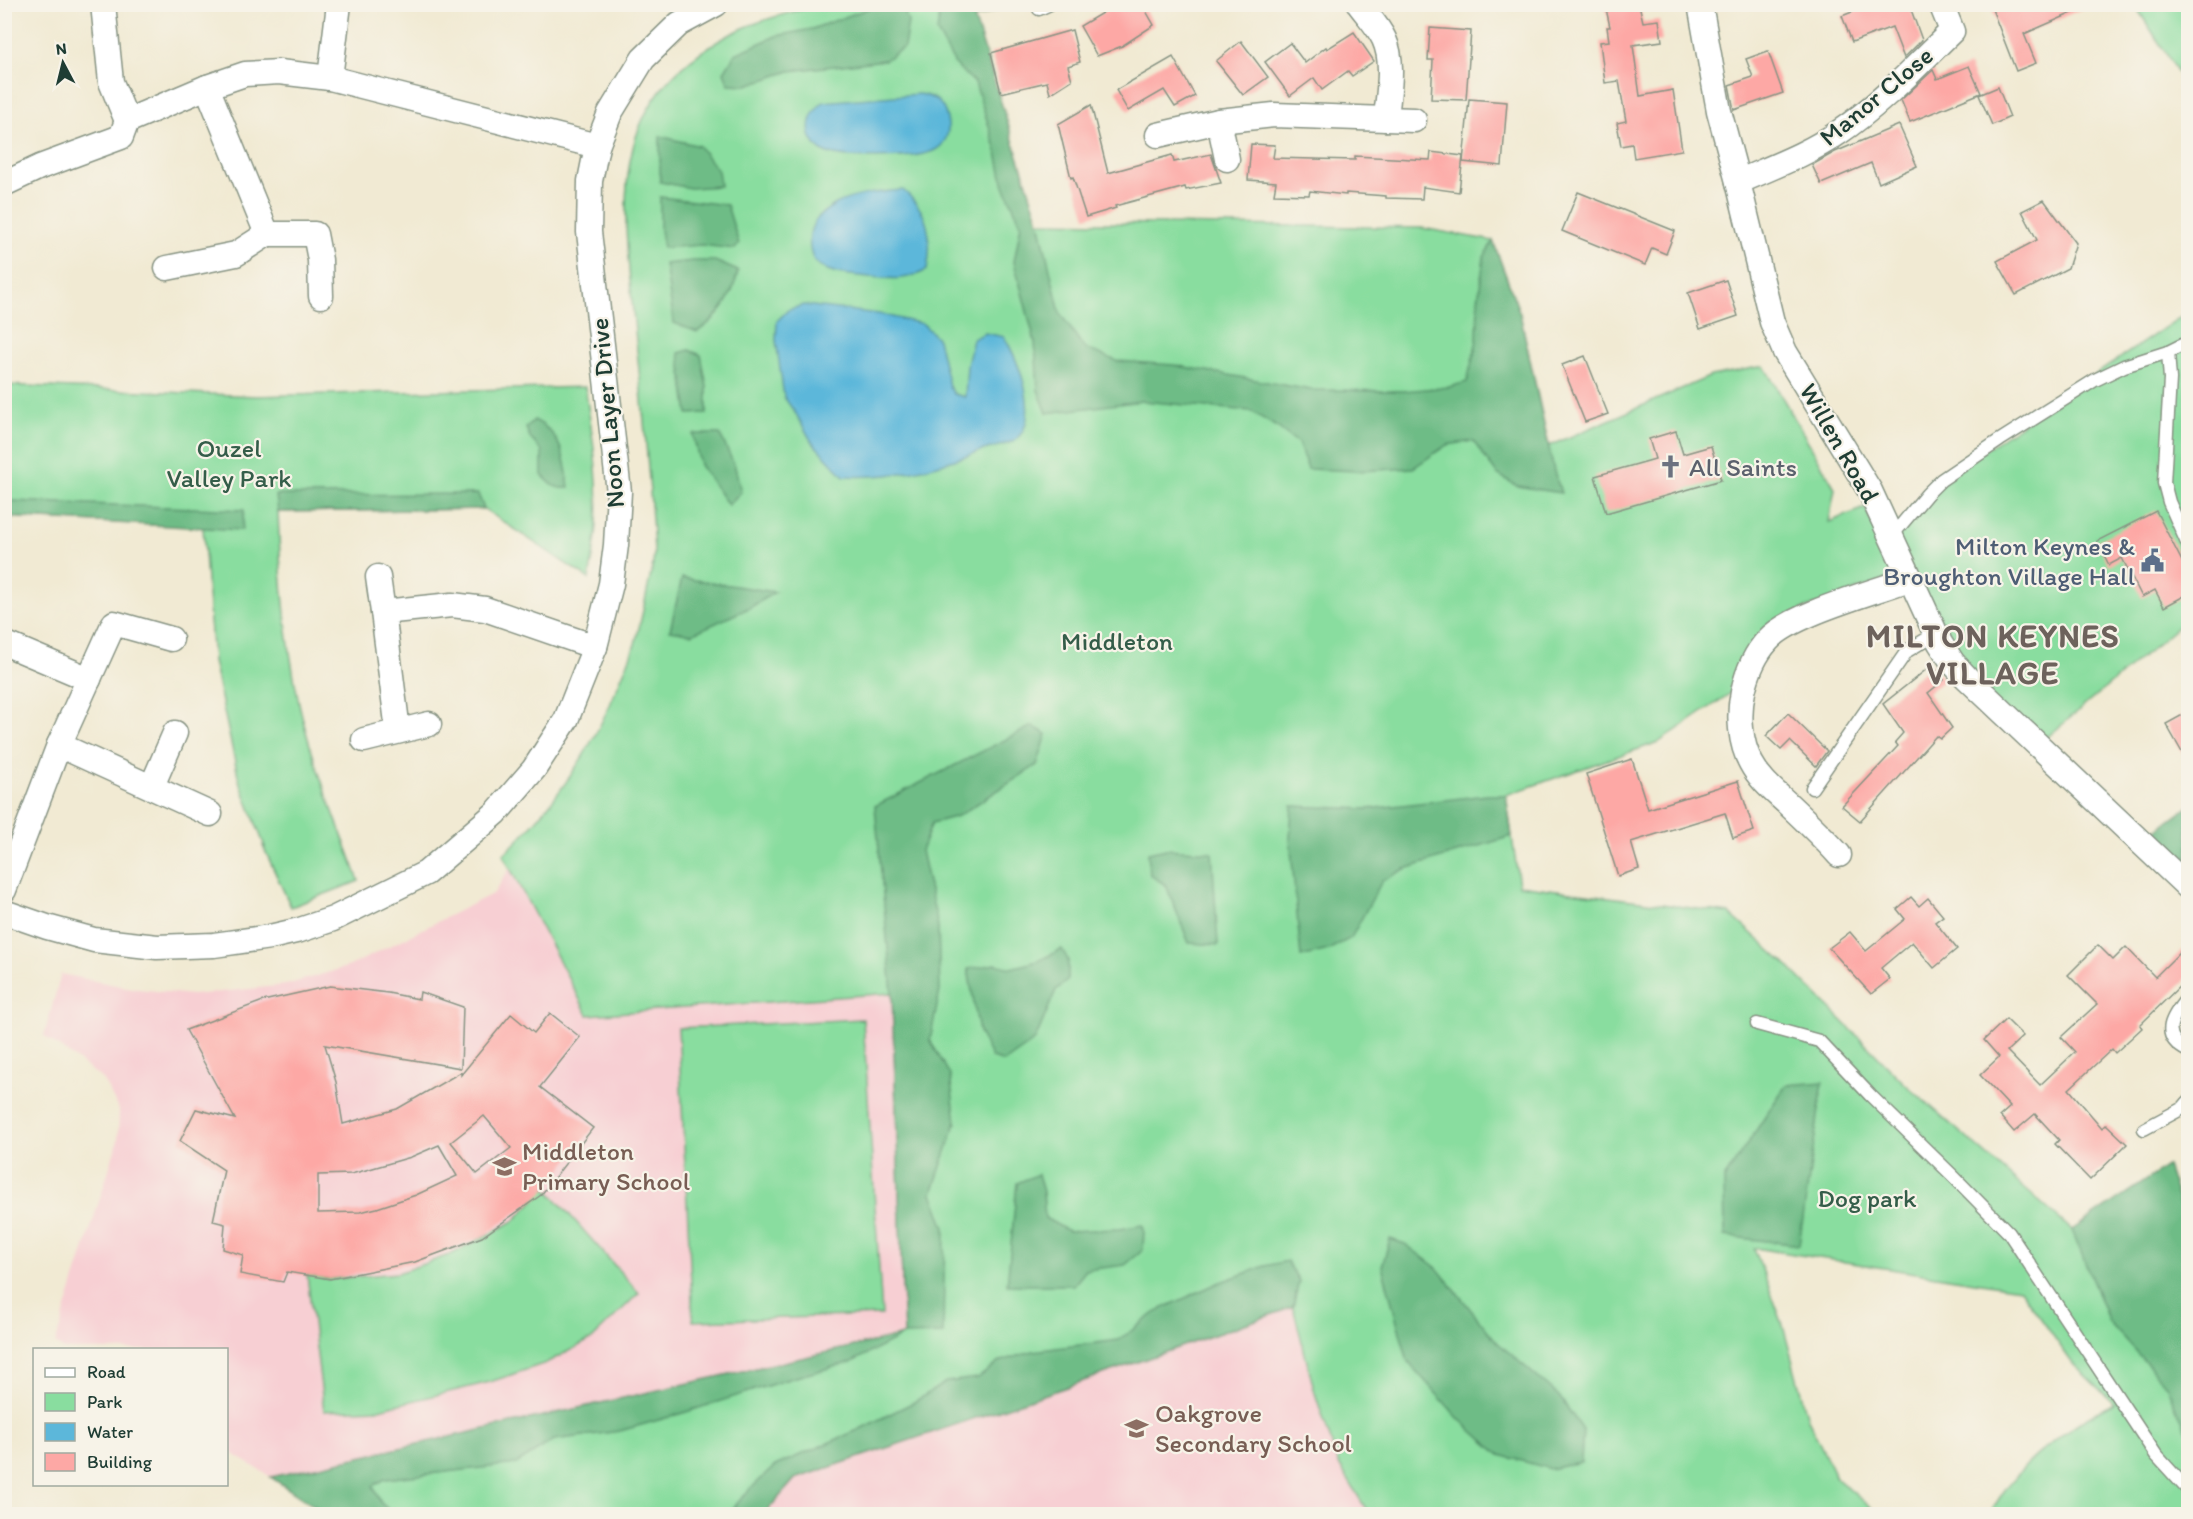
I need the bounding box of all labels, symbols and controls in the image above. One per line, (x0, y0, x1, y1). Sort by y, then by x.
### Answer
north arrow (33, 33, 93, 93)
text: N (55, 39, 68, 59)
street label: Manor Close (1813, 39, 1939, 153)
street label: Noon Layer Drive (583, 317, 631, 509)
street label: Willen Road (1793, 377, 1888, 509)
park label: Ouzel Valley Park (167, 432, 291, 494)
place label: All Saints (1689, 451, 1797, 483)
church icon: All Saints (1658, 454, 1684, 480)
place label: Milton Keynes & Broughton Village Hall (1883, 530, 2135, 592)
public building icon: Milton Keynes & Broughton Village Hall (2140, 548, 2166, 574)
district label: MILTON KEYNES VILLAGE (1866, 617, 2120, 692)
park label: Middleton (1061, 625, 1173, 657)
place label: Middleton Primary School (522, 1135, 690, 1197)
school or university icon: Middleton Primary School (491, 1153, 517, 1179)
park label: Dog park (1817, 1182, 1917, 1214)
legend (33, 1348, 228, 1486)
text: Road (87, 1361, 126, 1383)
text: Park (87, 1391, 122, 1413)
place label: Oakgrove Secondary School (1155, 1397, 1352, 1459)
school or university icon: Oakgrove Secondary School (1124, 1415, 1150, 1441)
text: Water (87, 1421, 133, 1443)
text: Building (87, 1451, 153, 1473)

